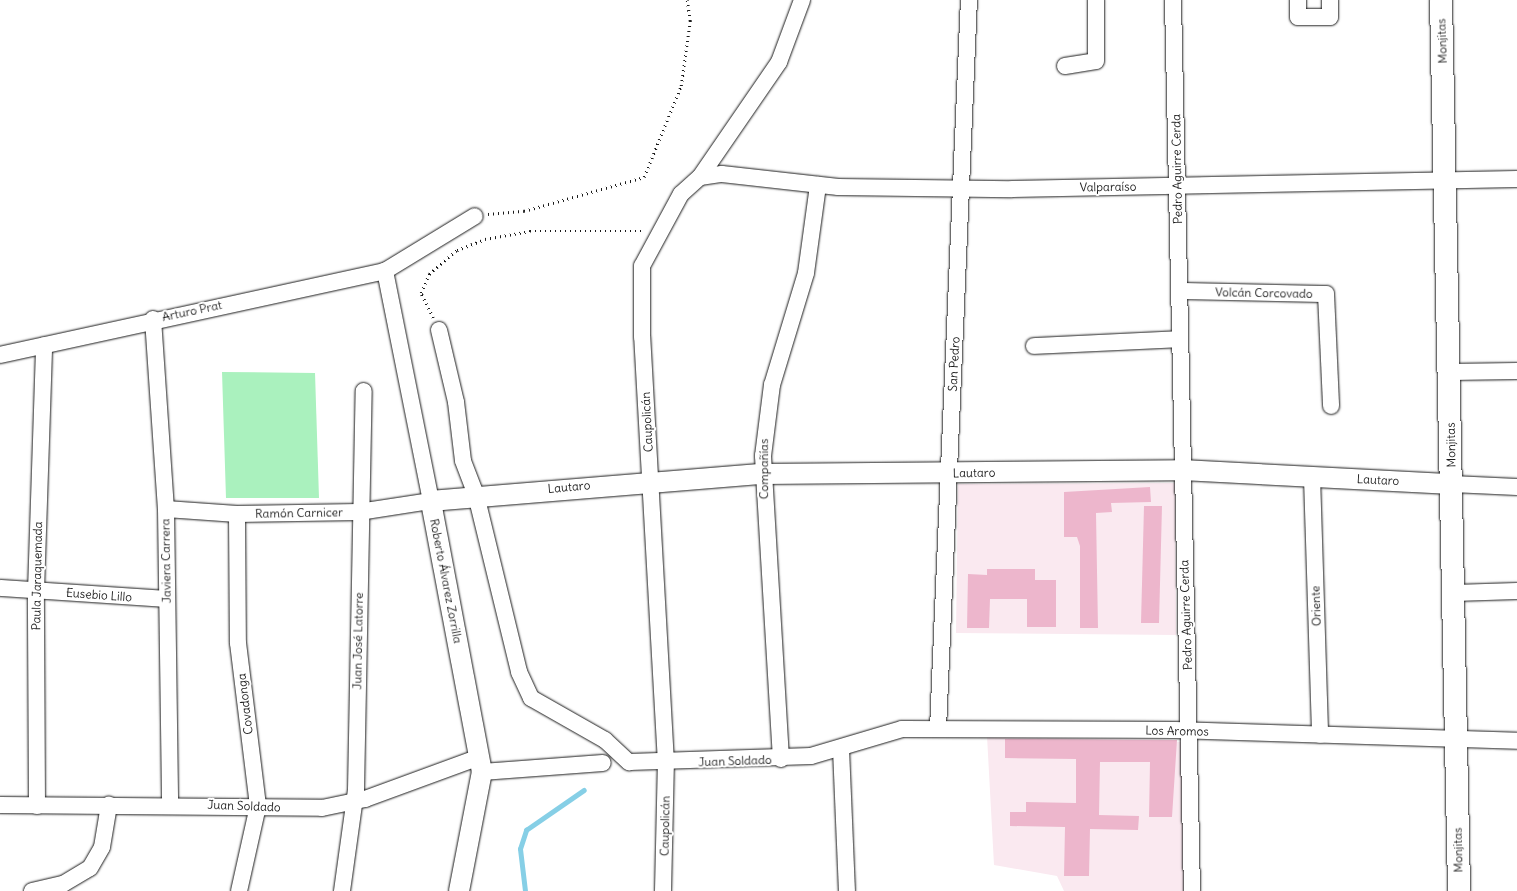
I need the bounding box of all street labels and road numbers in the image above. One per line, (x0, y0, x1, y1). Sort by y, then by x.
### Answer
street label: Monjitas (1434, 18, 1450, 64)
street label: Pedro Aguirre Cerda (1169, 114, 1185, 224)
street label: Valparaíso (1080, 179, 1136, 195)
street label: Volcán Corcovado (1215, 285, 1313, 301)
street label: Arturo Prat (161, 298, 223, 324)
street label: San Pedro (945, 336, 963, 392)
street label: Caupolicán (638, 391, 656, 453)
street label: Monjitas (1443, 422, 1459, 468)
street label: Compañías (757, 439, 771, 499)
street label: Lautaro (953, 465, 995, 481)
street label: Lautaro (1356, 472, 1400, 488)
street label: Lautaro (547, 478, 591, 496)
street label: Ramón Carnicer (255, 505, 343, 521)
street label: Roberto Álvarez Zorrilla (427, 518, 465, 644)
street label: Javiera Carrera (158, 519, 174, 603)
street label: Paula Jaraquemada (29, 521, 45, 631)
street label: Pedro Aguirre Cerda (1177, 560, 1195, 670)
street label: Oriente (1308, 585, 1324, 627)
street label: Eusebio Lillo (66, 586, 132, 604)
street label: Juan José Latorre (350, 592, 366, 690)
street label: Covadonga (234, 673, 256, 735)
street label: Los Aromos (1145, 723, 1209, 739)
street label: Juan Soldado (698, 753, 772, 769)
street label: Caupolicán (657, 796, 673, 856)
street label: Juan Soldado (207, 798, 281, 814)
street label: Monjitas (1450, 827, 1466, 873)

